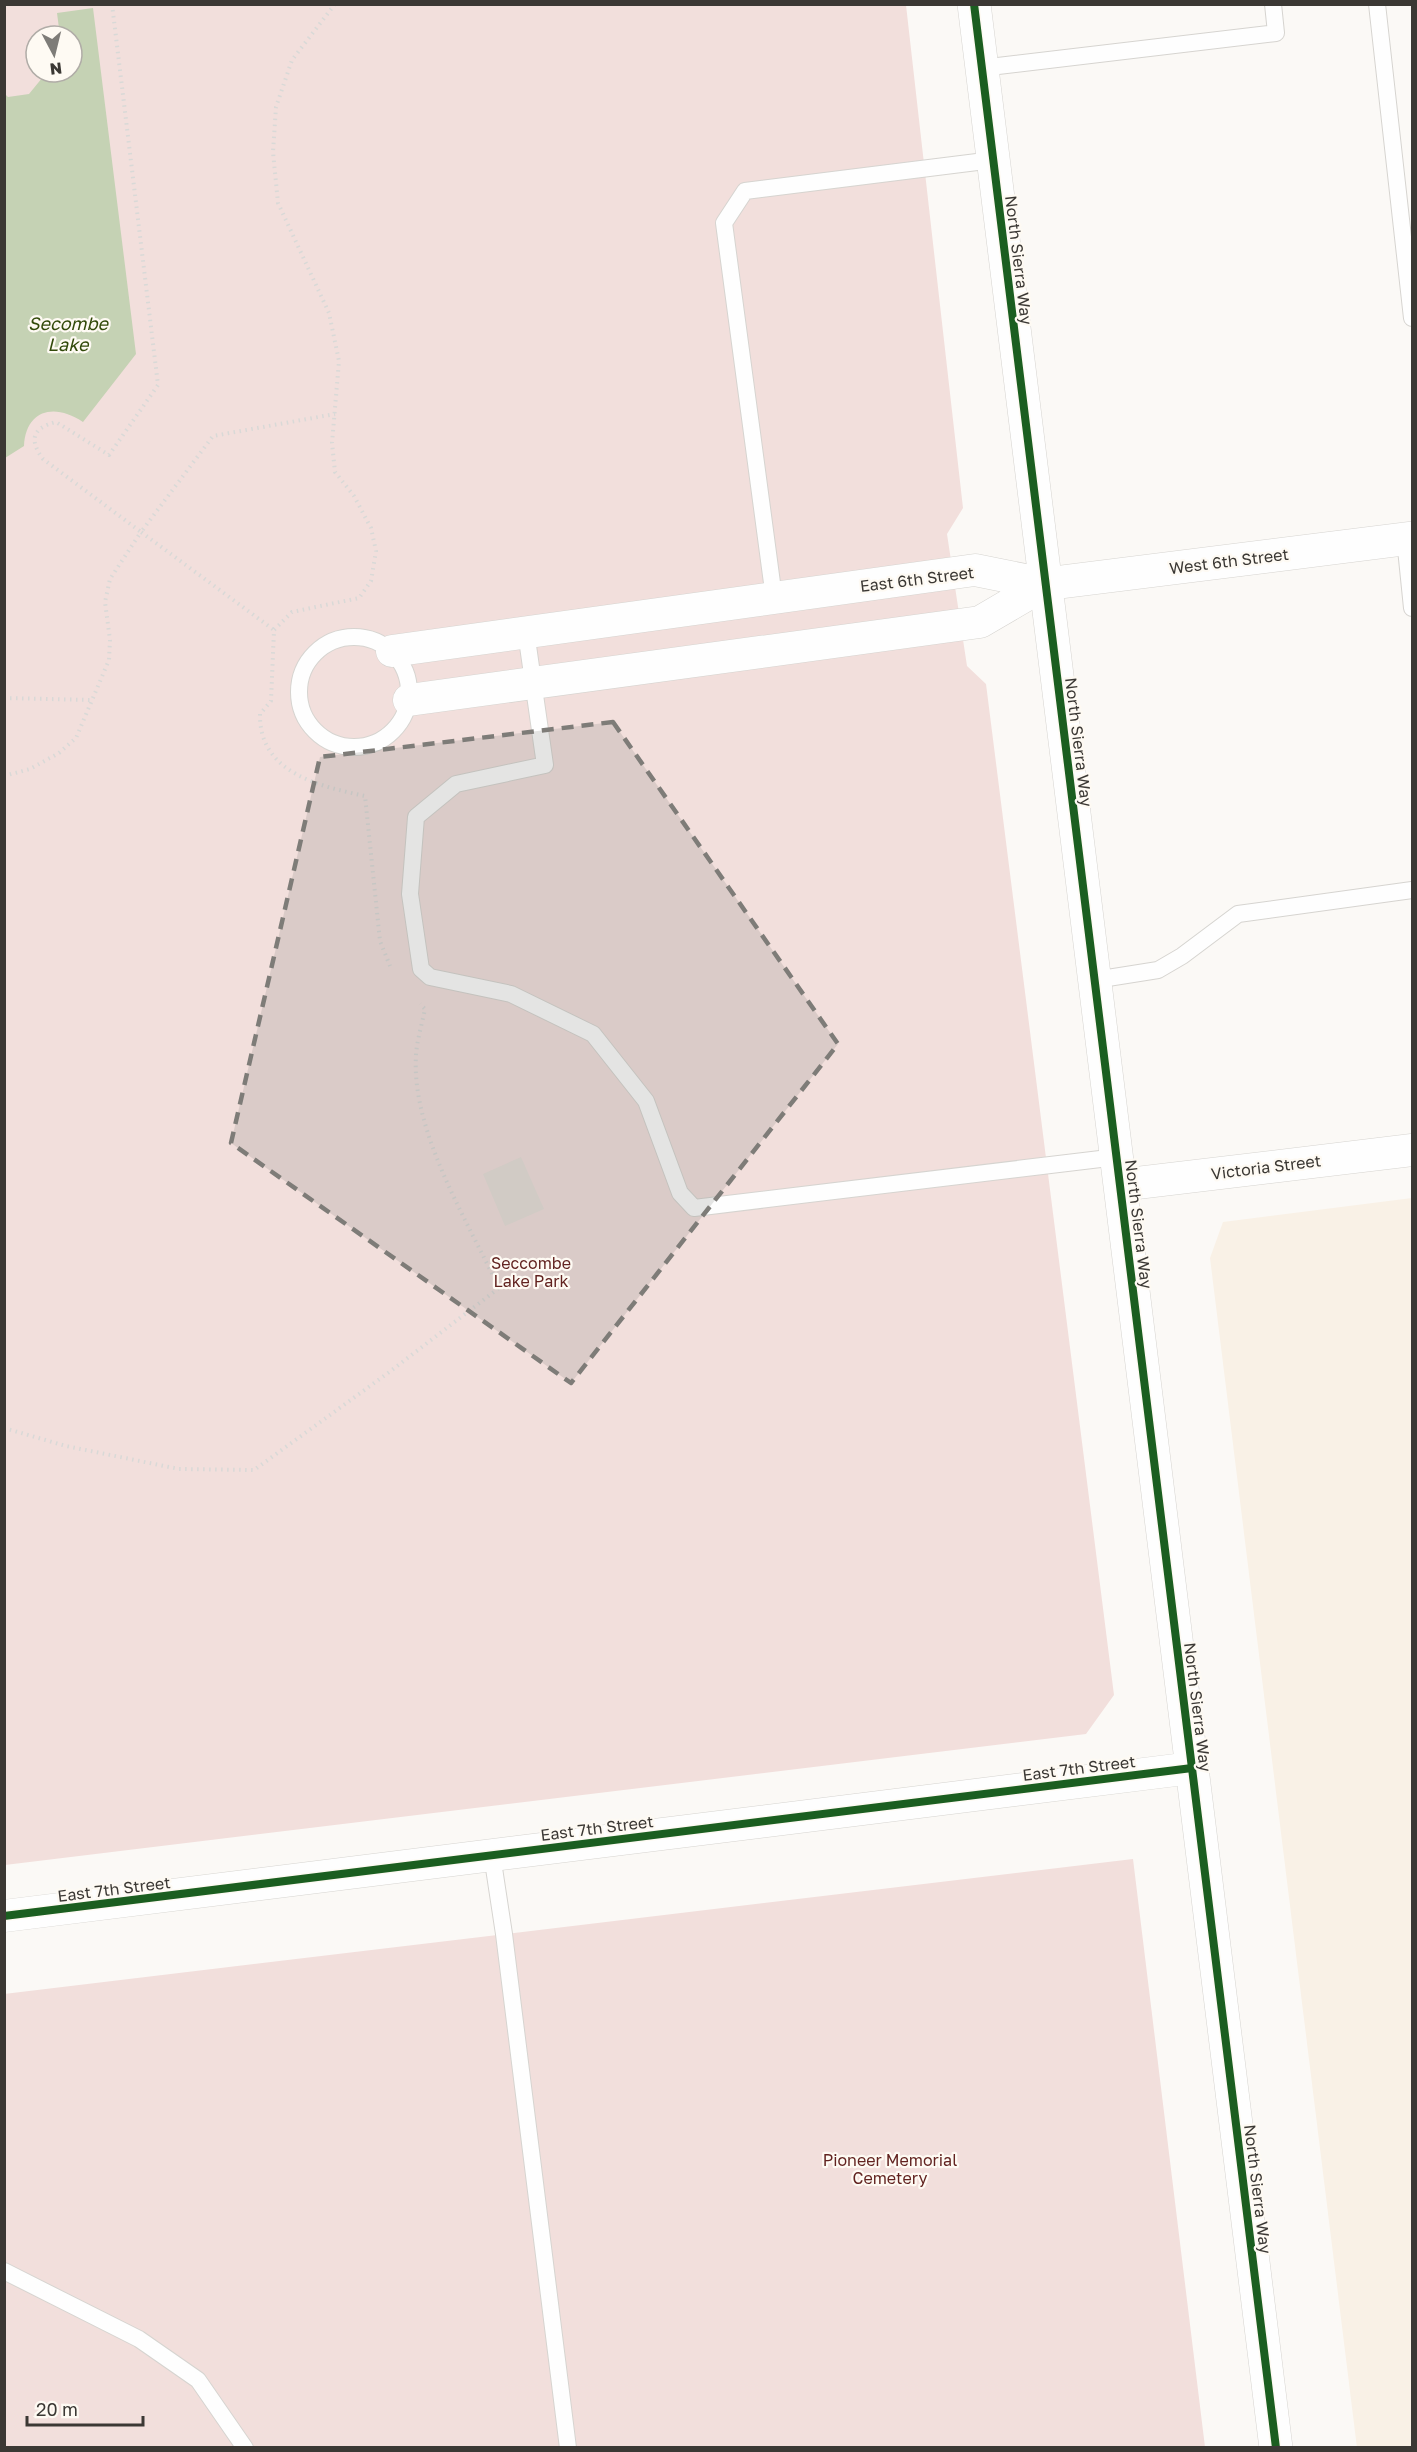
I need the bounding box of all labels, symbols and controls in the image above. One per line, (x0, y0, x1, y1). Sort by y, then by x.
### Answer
north arrow (24, 24, 84, 84)
text: N (49, 58, 63, 80)
street label: North Sierra Way (1001, 194, 1037, 326)
water label: Secombe Lake (28, 312, 110, 355)
street label: West 6th Street (1168, 544, 1290, 578)
street label: East 6th Street (859, 562, 975, 596)
street label: North Sierra Way (1061, 676, 1097, 808)
street label: Victoria Street (1210, 1150, 1322, 1184)
street label: North Sierra Way (1121, 1158, 1157, 1290)
park label: Seccombe Lake Park (491, 1253, 571, 1291)
street label: North Sierra Way (1180, 1641, 1216, 1773)
street label: East 7th Street (1021, 1751, 1137, 1785)
street label: East 7th Street (539, 1811, 655, 1845)
street label: East 7th Street (56, 1872, 172, 1906)
street label: North Sierra Way (1240, 2123, 1276, 2255)
park label: Pioneer Memorial Cemetery (823, 2150, 957, 2188)
scale bar (27, 2389, 142, 2427)
text: 20 m (36, 2398, 78, 2420)

